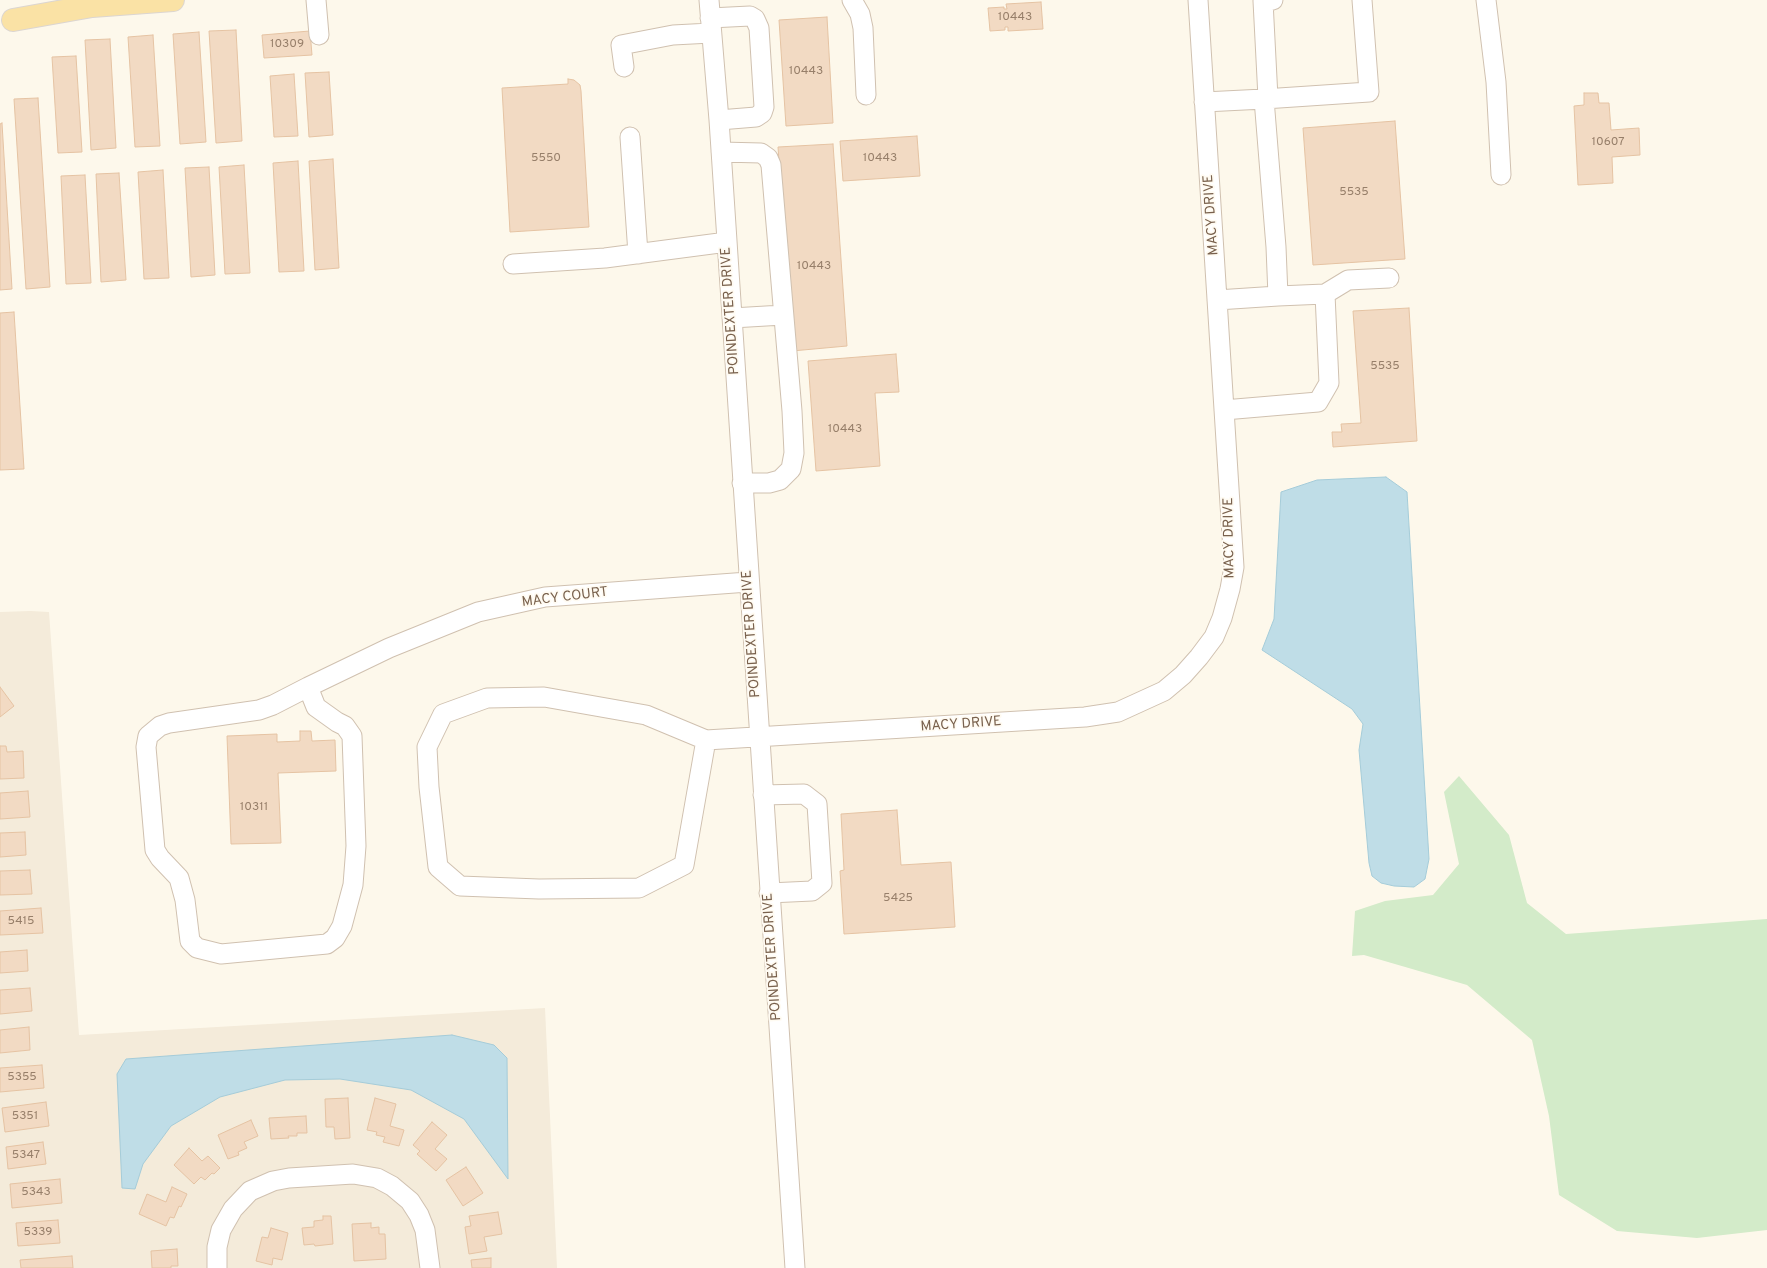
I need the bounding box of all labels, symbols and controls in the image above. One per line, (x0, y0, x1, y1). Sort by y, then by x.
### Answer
house number: 10443 (998, 11, 1032, 25)
house number: 10309 (270, 38, 304, 52)
house number: 10443 (789, 65, 823, 79)
house number: 10607 (1592, 136, 1624, 150)
house number: 5550 (531, 152, 561, 166)
house number: 10443 (863, 152, 897, 166)
street label: MACY DRIVE (1201, 174, 1223, 256)
house number: 5535 (1339, 186, 1369, 200)
street label: POINDEXTER DRIVE (718, 247, 744, 375)
house number: 10443 (797, 260, 831, 274)
house number: 5535 (1370, 360, 1400, 374)
house number: 10443 (828, 423, 862, 437)
street label: MACY DRIVE (1221, 497, 1239, 579)
street label: POINDEXTER DRIVE (739, 570, 765, 698)
street label: MACY COURT (521, 584, 609, 612)
street label: MACY DRIVE (920, 714, 1002, 736)
house number: 10311 (240, 801, 268, 815)
house number: 5425 (883, 892, 913, 906)
street label: POINDEXTER DRIVE (760, 893, 786, 1021)
house number: 5415 (7, 915, 35, 929)
house number: 5355 (7, 1071, 37, 1085)
house number: 5351 (12, 1110, 38, 1124)
house number: 5347 (12, 1149, 40, 1163)
house number: 5343 (21, 1186, 51, 1200)
house number: 5339 (24, 1226, 52, 1240)

